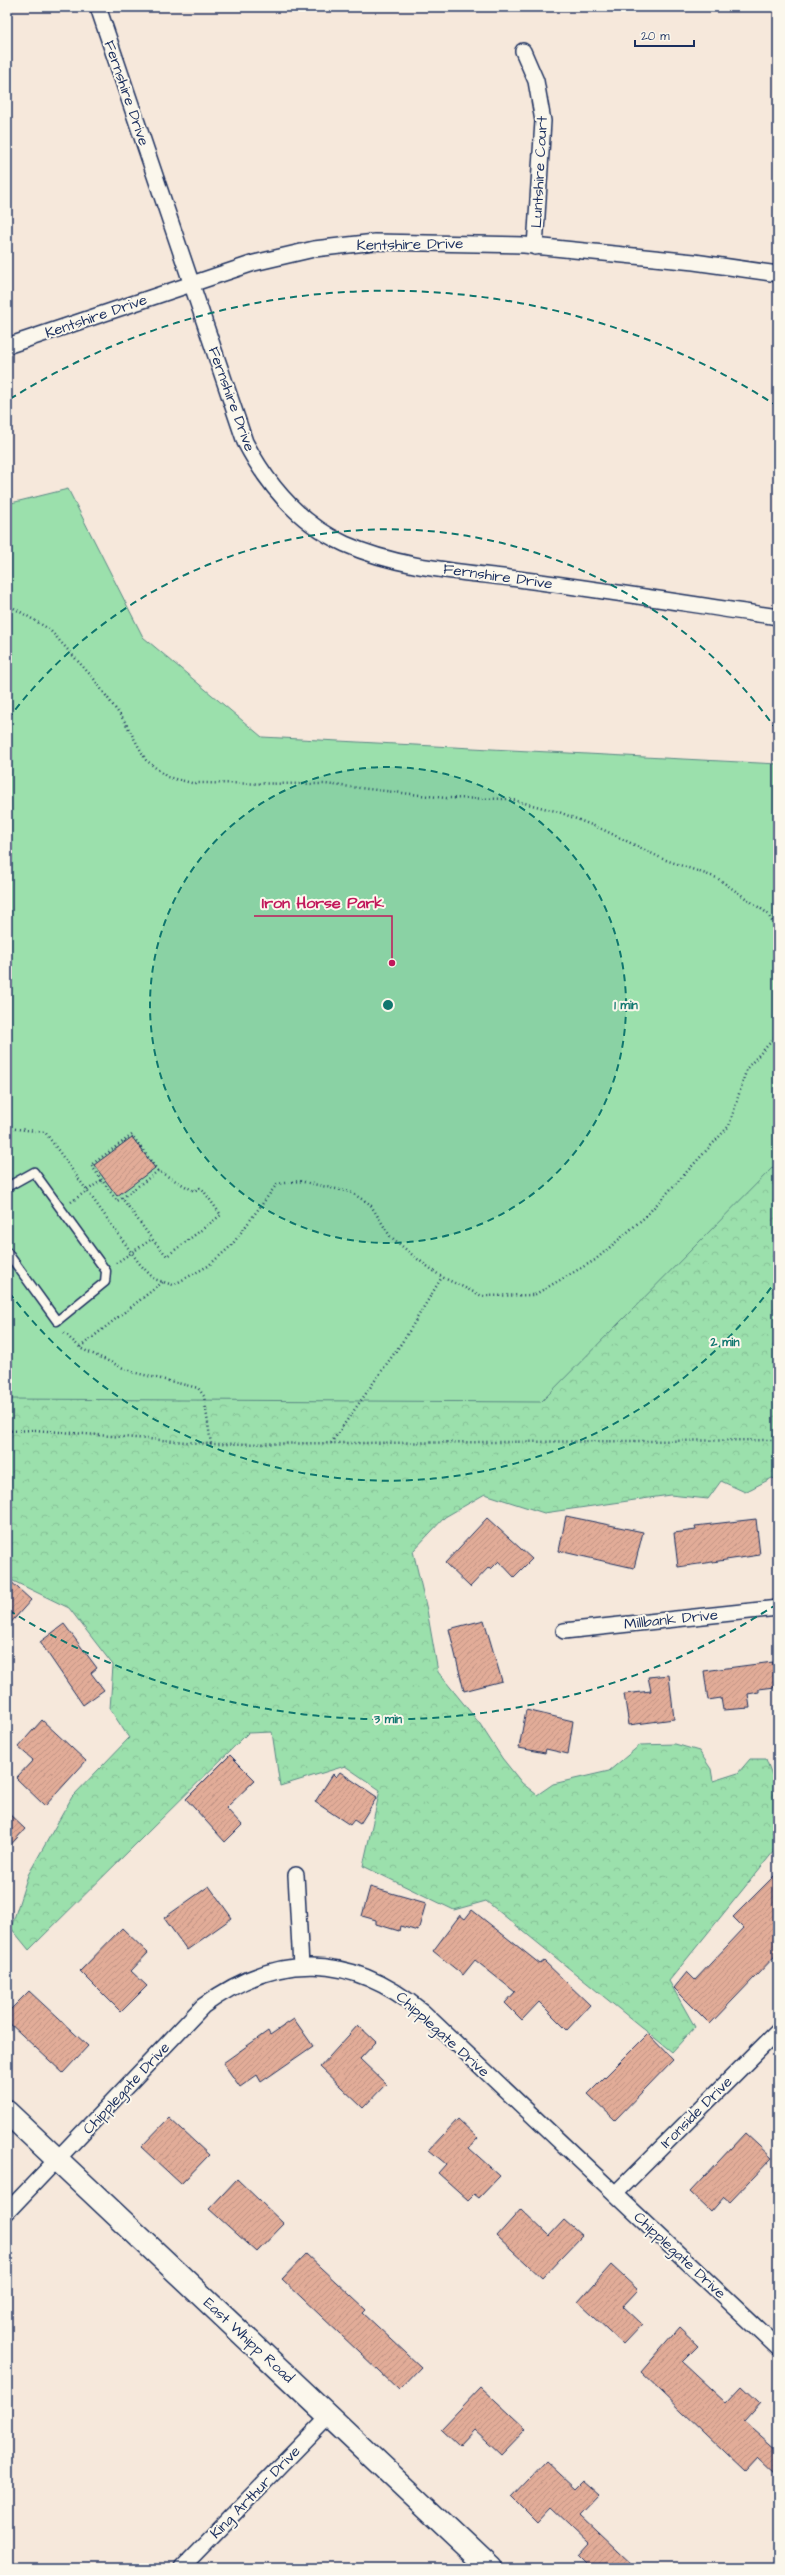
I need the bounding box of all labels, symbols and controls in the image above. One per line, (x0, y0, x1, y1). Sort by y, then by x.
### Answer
scale bar (635, 22, 694, 48)
text: 20 m (641, 28, 670, 45)
street label: Fernshire Drive (99, 38, 154, 149)
street label: Luntshire Court (526, 115, 553, 229)
street label: Kentshire Drive (357, 233, 463, 256)
street label: Kentshire Drive (42, 289, 150, 344)
street label: Fernshire Drive (203, 344, 260, 454)
street label: Fernshire Drive (442, 558, 554, 595)
callout: Iron Horse Park (254, 888, 392, 916)
text: Iron Horse Park (262, 892, 384, 914)
text: 1 min (614, 997, 638, 1014)
centre of rings (381, 998, 395, 1012)
text: 2 min (710, 1334, 739, 1351)
street label: Millbank Drive (623, 1604, 719, 1635)
text: 3 min (373, 1711, 402, 1728)
street label: Chipplegate Drive (391, 1987, 494, 2083)
street label: Chipplegate Drive (78, 2038, 175, 2140)
street label: Ironside Drive (656, 2072, 737, 2153)
street label: Chipplegate Drive (628, 2207, 730, 2304)
street label: East Whipp Road (199, 2293, 299, 2388)
street label: King Arthur Drive (205, 2441, 306, 2544)

